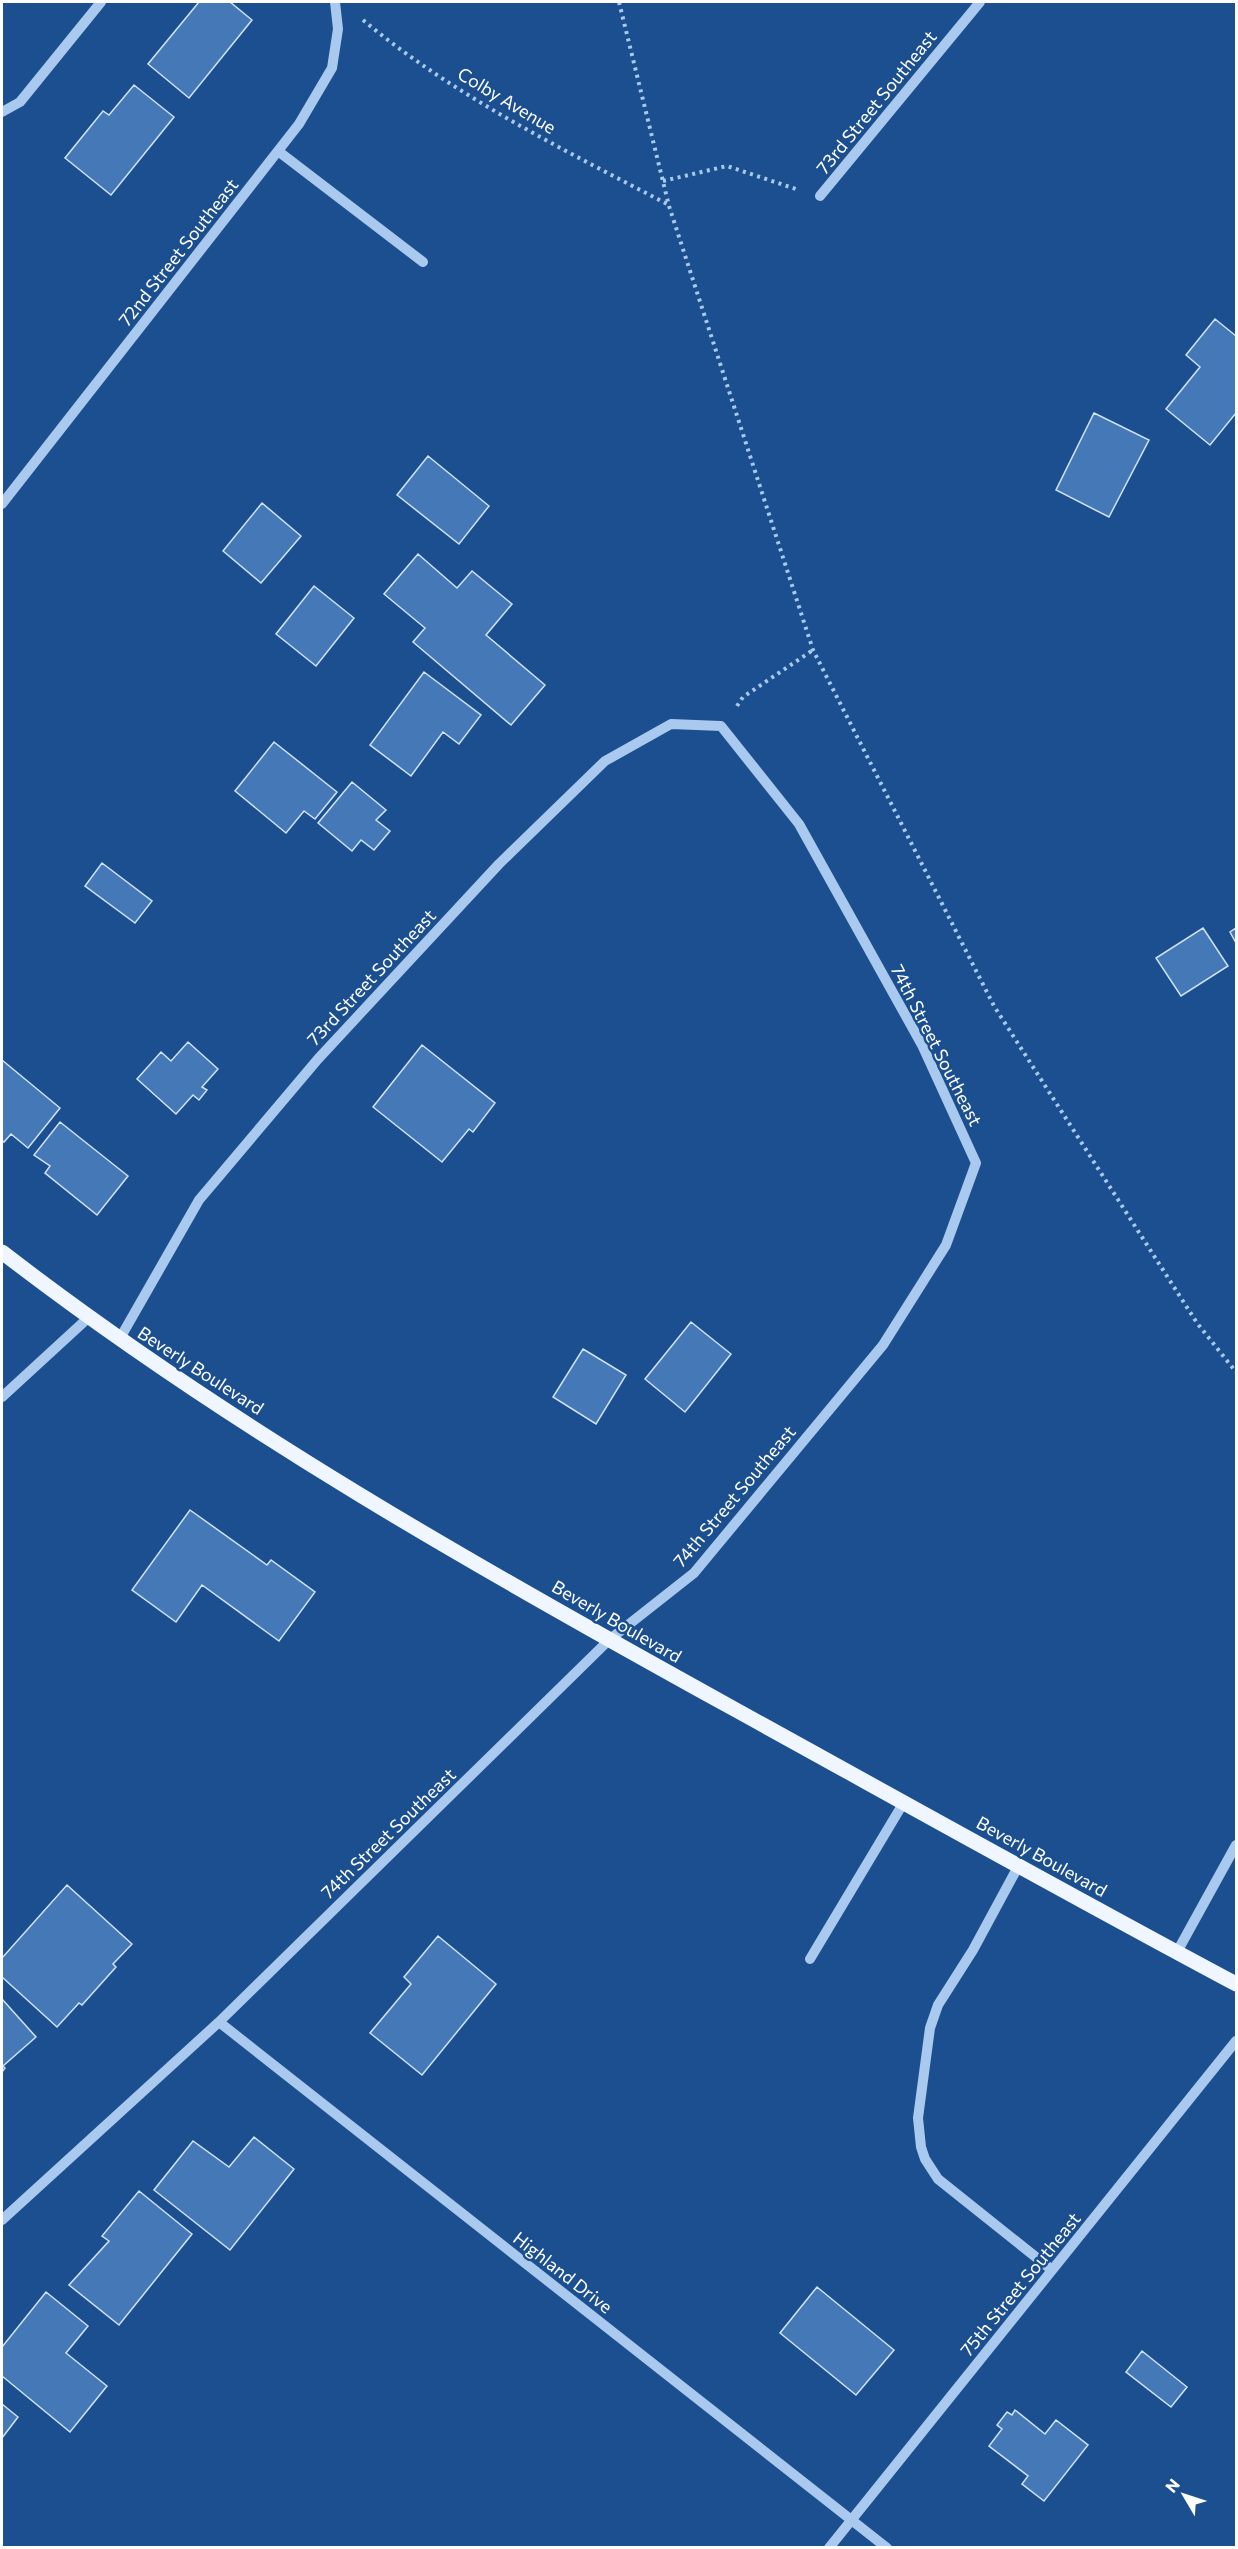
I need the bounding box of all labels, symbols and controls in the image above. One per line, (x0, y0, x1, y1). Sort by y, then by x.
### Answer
street label: 73rd Street Southeast (811, 26, 941, 178)
street label: Colby Avenue (454, 62, 560, 138)
street label: 72nd Street Southeast (113, 174, 243, 330)
street label: 73rd Street Southeast (302, 904, 440, 1050)
street label: 74th Street Southeast (887, 961, 987, 1129)
street label: Beverly Boulevard (134, 1321, 268, 1419)
street label: 74th Street Southeast (668, 1421, 800, 1571)
street label: Beverly Boulevard (548, 1575, 686, 1667)
street label: 74th Street Southeast (316, 1763, 460, 1903)
street label: Beverly Boulevard (973, 1811, 1111, 1901)
street label: 75th Street Southeast (955, 2208, 1085, 2360)
street label: Highland Drive (509, 2226, 617, 2318)
north arrow (1154, 2465, 1214, 2525)
text: N (1161, 2475, 1183, 2496)

